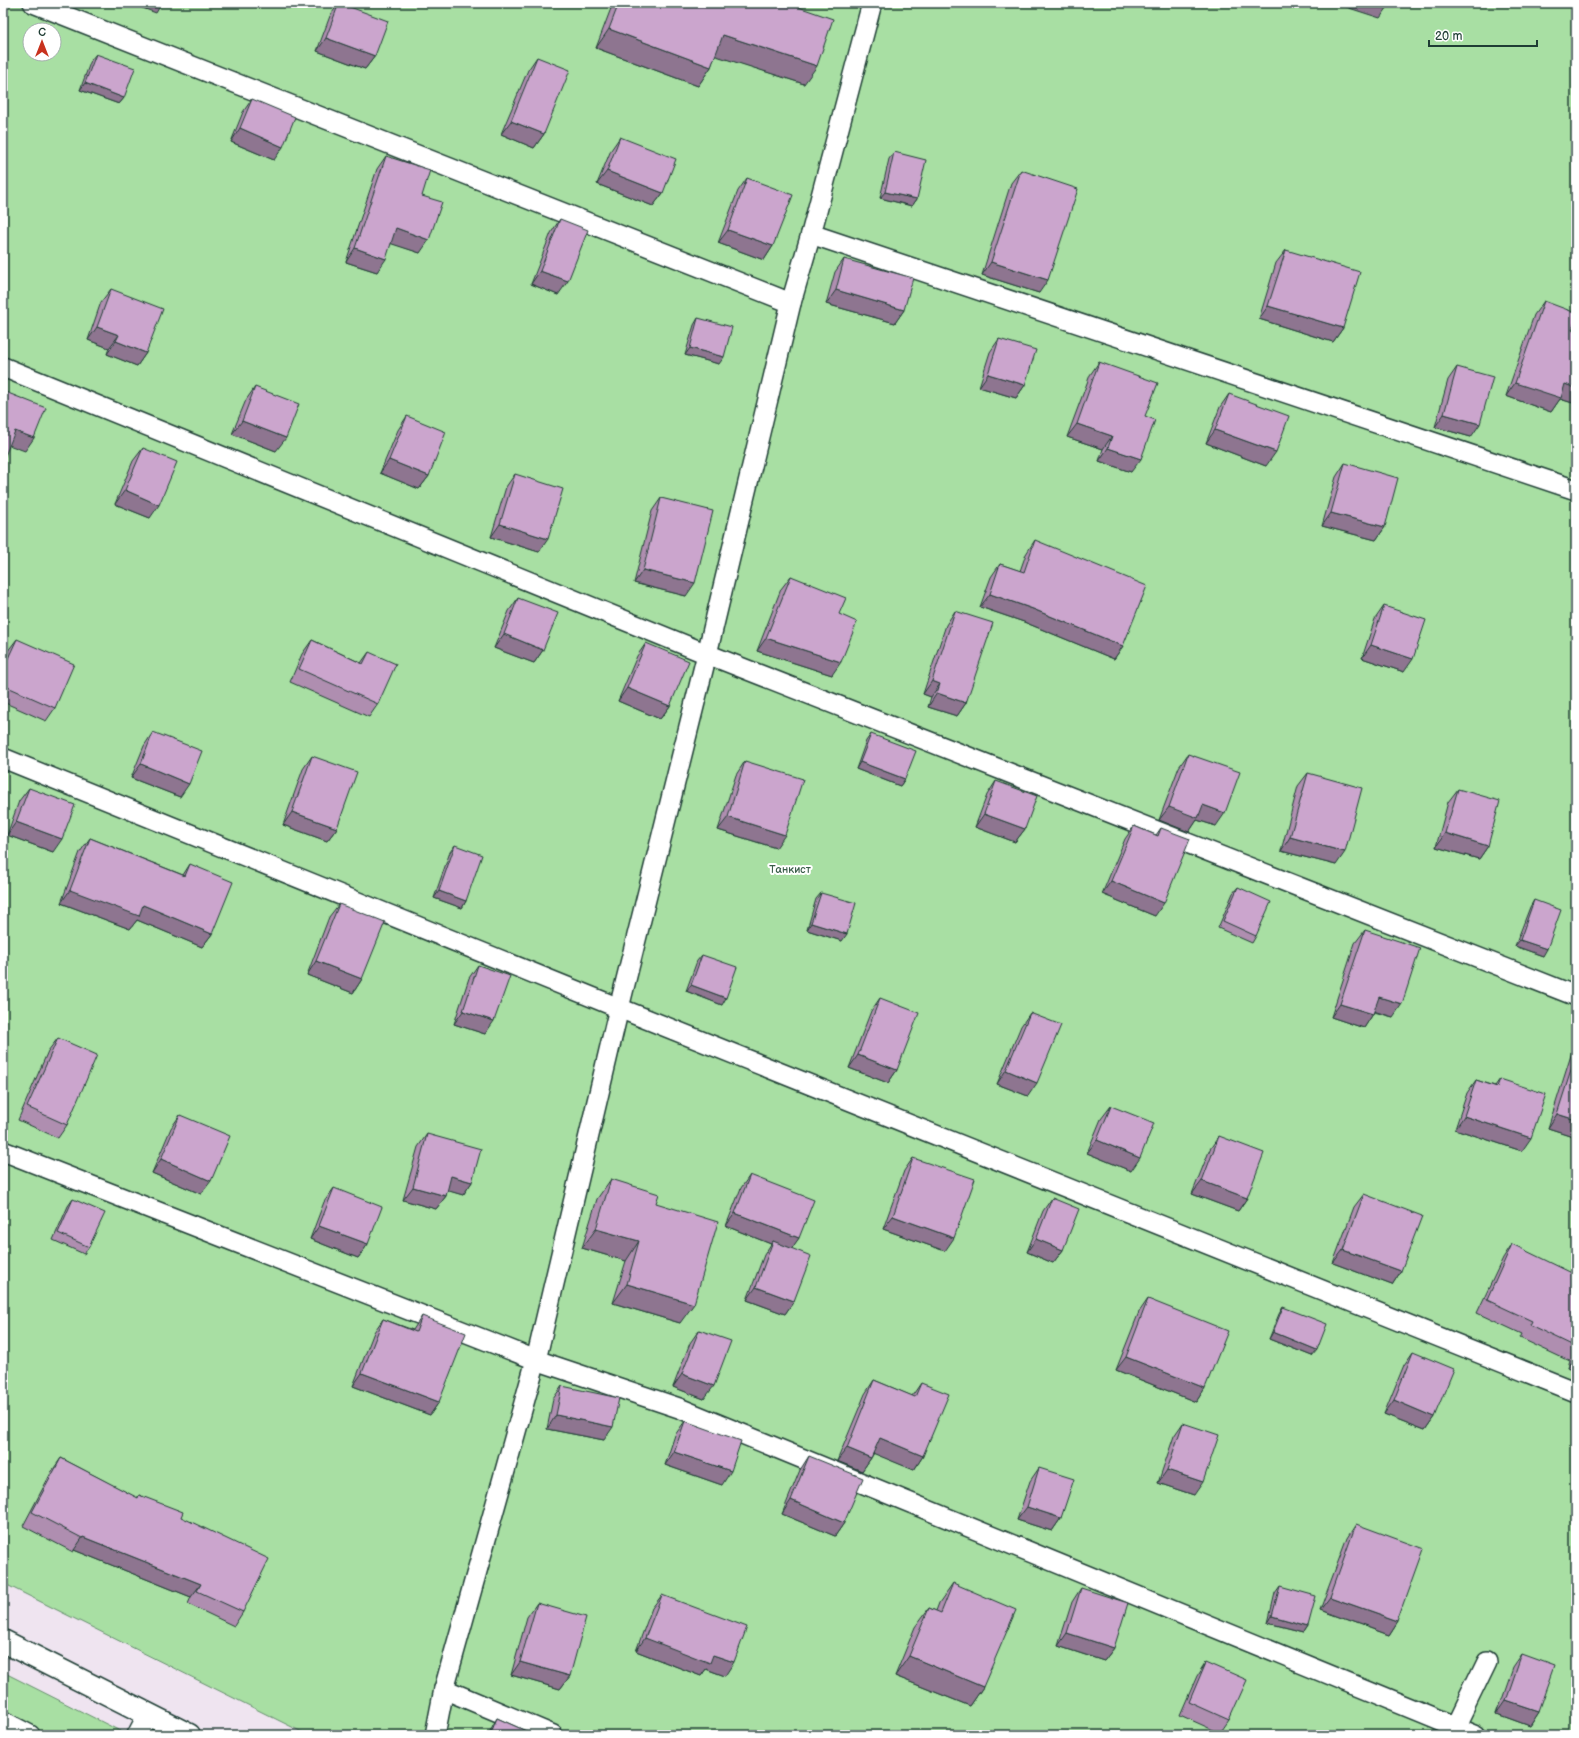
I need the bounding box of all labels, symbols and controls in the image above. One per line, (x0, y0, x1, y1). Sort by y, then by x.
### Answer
north arrow (22, 22, 62, 62)
scale bar (1429, 22, 1537, 48)
text: С (38, 26, 46, 39)
text: 20 m (1435, 29, 1462, 44)
park label: Танкист (769, 863, 811, 876)

